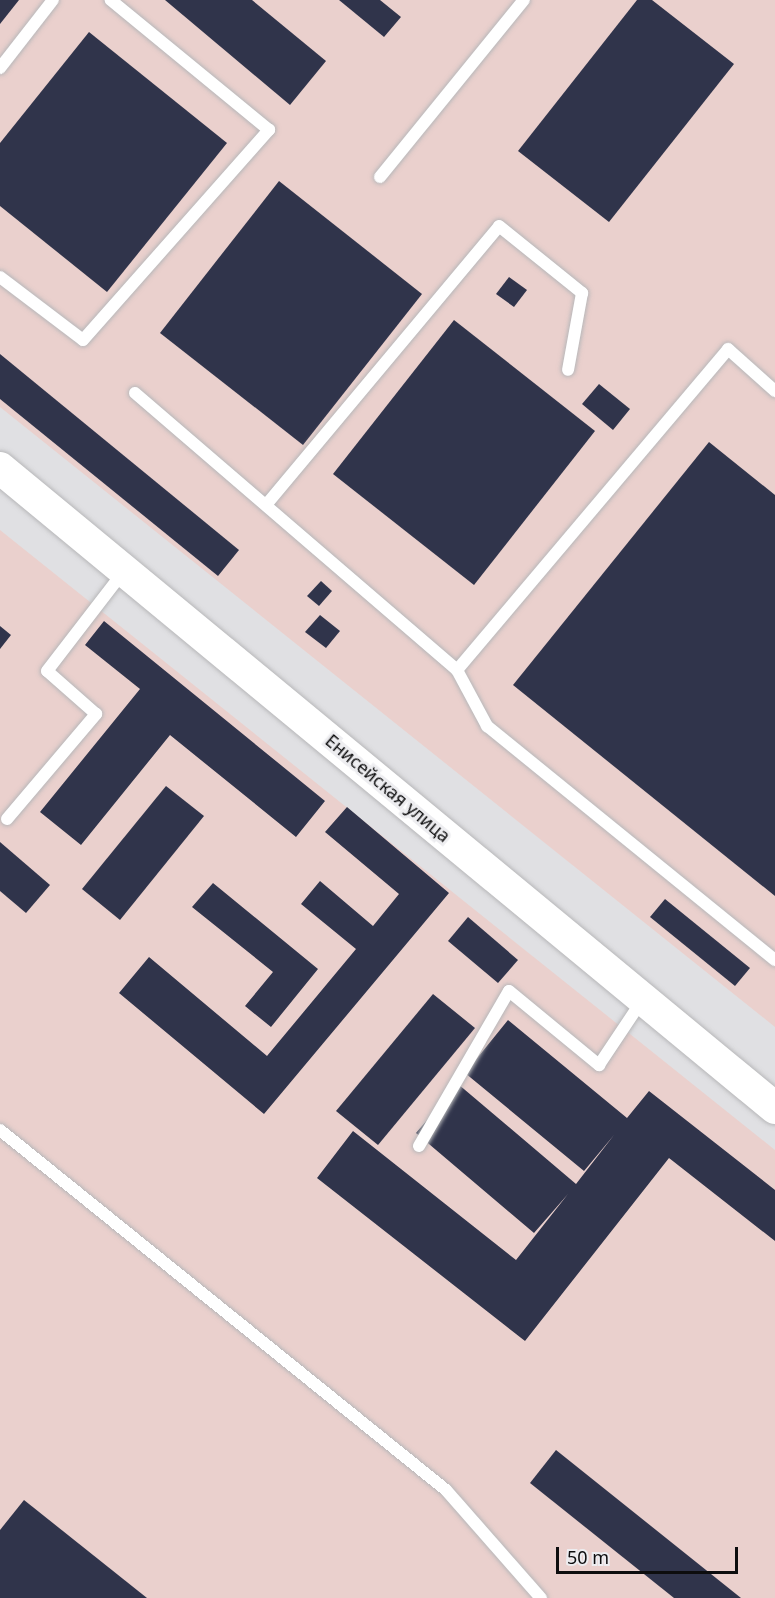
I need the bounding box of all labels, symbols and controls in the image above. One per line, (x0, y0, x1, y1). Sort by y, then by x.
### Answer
street label: Енисейская улица (321, 730, 455, 846)
scale bar (559, 1535, 740, 1573)
text: 50 m (567, 1545, 609, 1569)

